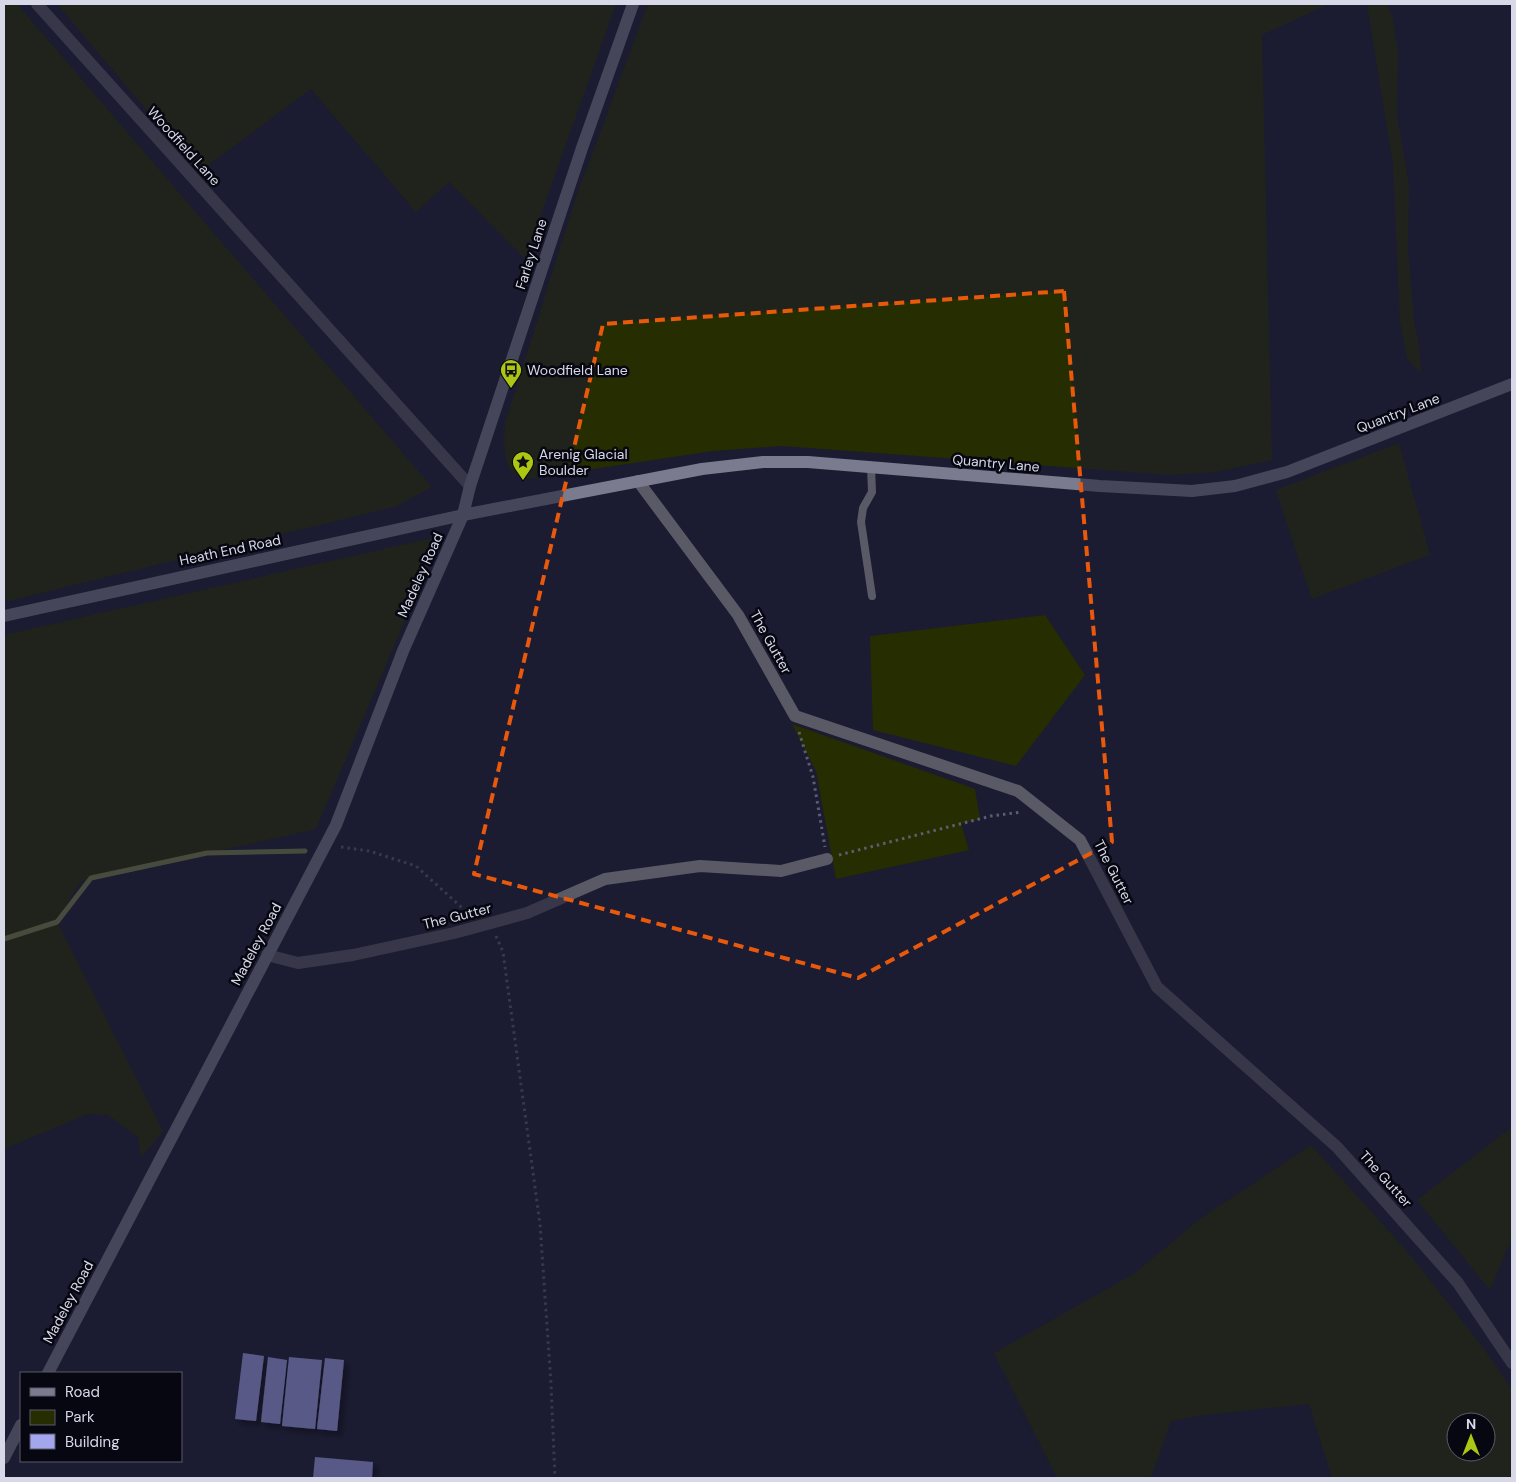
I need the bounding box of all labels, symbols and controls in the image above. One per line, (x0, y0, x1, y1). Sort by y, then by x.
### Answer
street label: Woodfield Lane (144, 103, 224, 189)
street label: Farley Lane (511, 216, 551, 292)
bus stop icon: Woodfield Lane (499, 358, 523, 389)
place label: Woodfield Lane (527, 361, 628, 379)
street label: Quantry Lane (1354, 389, 1442, 437)
place label: Arenig Glacial Boulder (539, 445, 628, 479)
place icon: Arenig Glacial Boulder (511, 450, 535, 481)
street label: Quantry Lane (952, 450, 1040, 476)
street label: Heath End Road (178, 530, 282, 570)
street label: Madeley Road (393, 530, 447, 620)
street label: The Gutter (746, 607, 796, 677)
street label: The Gutter (1090, 837, 1138, 907)
street label: The Gutter (421, 899, 493, 933)
street label: Madeley Road (227, 900, 285, 988)
street label: The Gutter (1356, 1147, 1416, 1211)
street label: Madeley Road (39, 1258, 97, 1346)
legend (20, 1372, 182, 1462)
text: Road (65, 1382, 100, 1402)
text: Park (65, 1407, 95, 1427)
north arrow (1446, 1412, 1496, 1462)
text: N (1466, 1415, 1476, 1433)
text: Building (65, 1432, 120, 1452)

